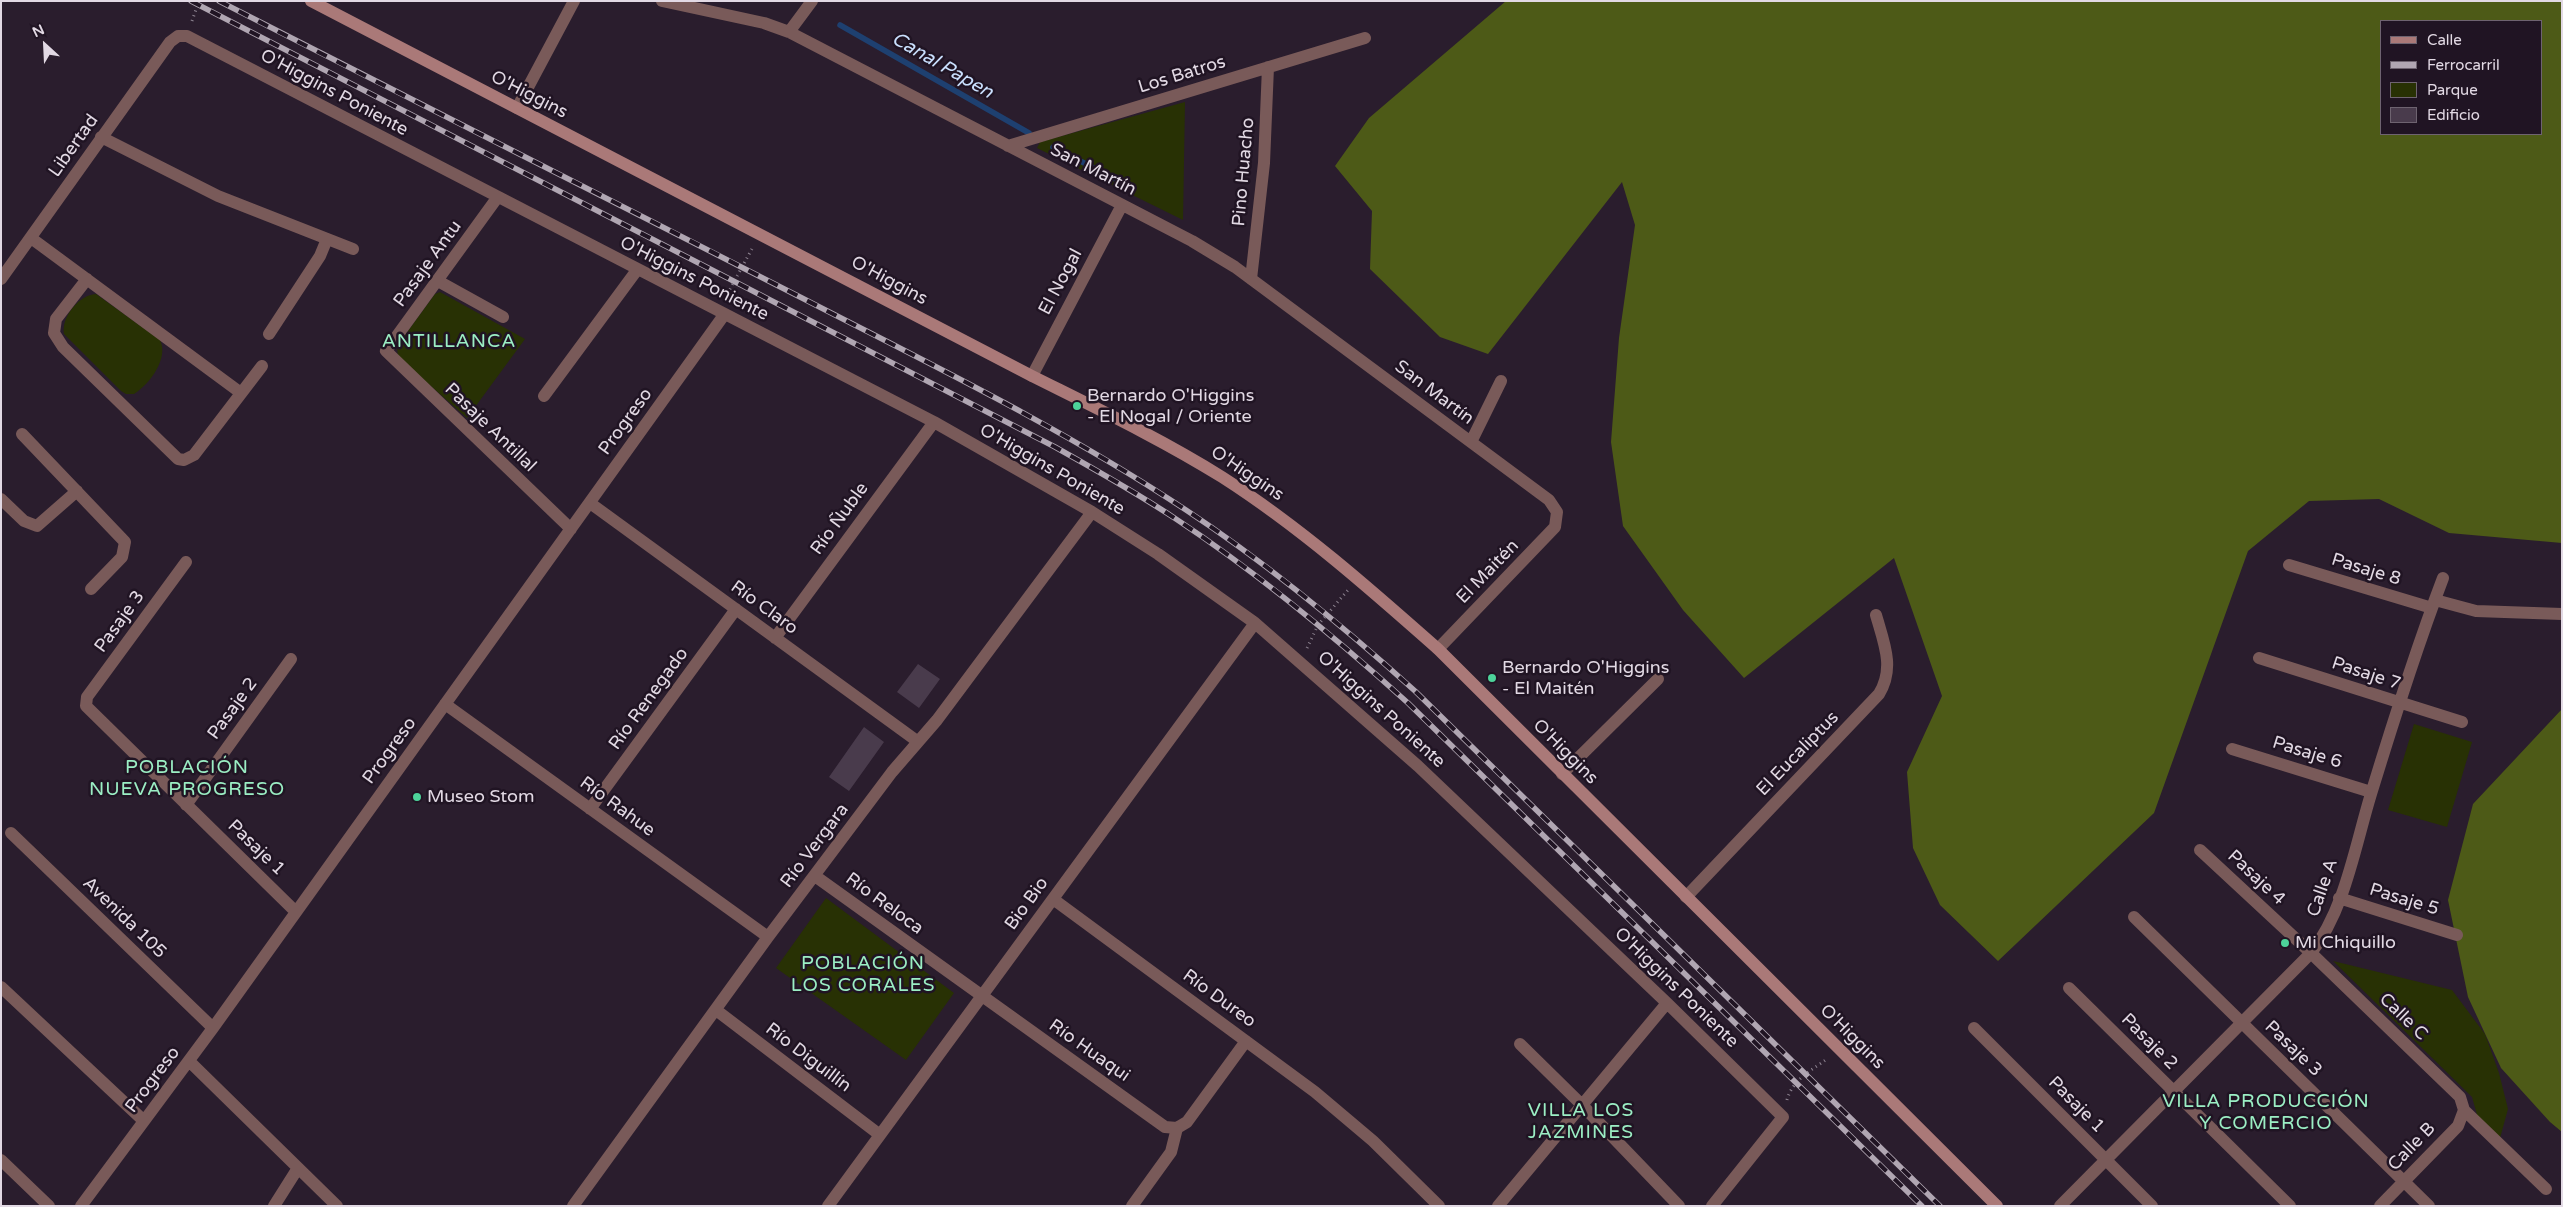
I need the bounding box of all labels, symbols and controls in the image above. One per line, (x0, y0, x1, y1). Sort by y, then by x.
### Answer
north arrow (20, 20, 70, 70)
legend (2380, 20, 2543, 135)
text: N (30, 21, 47, 41)
water label: Canal Papen (887, 28, 997, 104)
text: Calle (2427, 31, 2462, 49)
street label: O'Higgins Poniente (256, 45, 412, 141)
street label: Los Batros (1136, 52, 1228, 98)
text: Ferrocarril (2427, 56, 2500, 74)
street label: O'Higgins (487, 66, 571, 124)
text: Parque (2427, 81, 2478, 99)
text: Edificio (2427, 106, 2480, 124)
street label: Libertad (45, 110, 103, 182)
street label: Pino Huacho (1228, 117, 1260, 227)
street label: San Martín (1046, 139, 1140, 201)
street label: Pasaje Antu (389, 216, 467, 312)
street label: O'Higgins Poniente (616, 232, 772, 326)
street label: El Nogal (1035, 245, 1087, 319)
street label: O'Higgins (847, 252, 931, 310)
district label: ANTILLANCA (380, 331, 518, 353)
street label: San Martín (1390, 356, 1478, 430)
street label: Pasaje Antillal (440, 379, 540, 477)
street label: Progreso (595, 384, 657, 460)
place label: Bernardo O'Higgins - El Nogal / Oriente (1087, 385, 1254, 428)
marker: Bernardo O'Higgins - El Nogal / Oriente (1071, 400, 1083, 412)
street label: O'Higgins Poniente (976, 420, 1128, 520)
street label: O'Higgins (1206, 442, 1288, 506)
street label: Río Ñuble (807, 479, 873, 559)
street label: El Maitén (1452, 536, 1524, 608)
street label: Pasaje 8 (2329, 549, 2403, 591)
street label: Río Claro (726, 576, 802, 640)
street label: Pasaje 3 (90, 587, 150, 657)
street label: Río Renegado (605, 644, 693, 754)
street label: O'Higgins Poniente (1313, 647, 1449, 773)
street label: Pasaje 7 (2329, 653, 2403, 695)
place label: Bernardo O'Higgins - El Maitén (1502, 657, 1669, 700)
marker: Bernardo O'Higgins - El Maitén (1486, 672, 1498, 684)
street label: Pasaje 2 (203, 674, 263, 744)
street label: El Eucaliptus (1752, 707, 1844, 801)
street label: Progreso (359, 713, 421, 789)
street label: O'Higgins (1528, 715, 1602, 789)
street label: Pasaje 6 (2270, 732, 2344, 774)
district label: POBLACIÓN NUEVA PROGRESO (87, 757, 287, 801)
street label: Río Rahue (575, 772, 659, 842)
place label: Museo Stom (427, 786, 534, 808)
marker: Museo Stom (411, 791, 423, 803)
street label: Río Vergara (776, 800, 854, 892)
street label: Pasaje 1 (223, 815, 289, 881)
street label: Pasaje 4 (2223, 846, 2289, 910)
street label: Calle A (2303, 856, 2343, 920)
street label: Río Reloca (841, 869, 927, 939)
street label: Avenida 105 (78, 873, 170, 963)
street label: Bio Bio (1001, 873, 1053, 935)
street label: Pasaje 5 (2367, 879, 2441, 921)
street label: O'Higgins Poniente (1609, 923, 1743, 1053)
place label: Mi Chiquillo (2295, 932, 2396, 954)
marker: Mi Chiquillo (2279, 937, 2291, 949)
district label: POBLACIÓN LOS CORALES (789, 953, 937, 997)
street label: Río Dureo (1178, 965, 1260, 1033)
street label: Calle C (2374, 989, 2432, 1045)
street label: O'Higgins (1815, 1000, 1889, 1074)
street label: Pasaje 2 (2116, 1009, 2182, 1075)
street label: Río Huaqui (1044, 1015, 1134, 1087)
street label: Pasaje 3 (2260, 1016, 2326, 1082)
street label: Río Diguillín (761, 1019, 855, 1097)
street label: Progreso (121, 1043, 185, 1117)
street label: Pasaje 1 (2043, 1072, 2109, 1138)
district label: VILLA PRODUCCIÓN Y COMERCIO (2160, 1091, 2372, 1135)
district label: VILLA LOS JAZMINES (1527, 1100, 1635, 1144)
street label: Calle B (2384, 1118, 2440, 1176)

